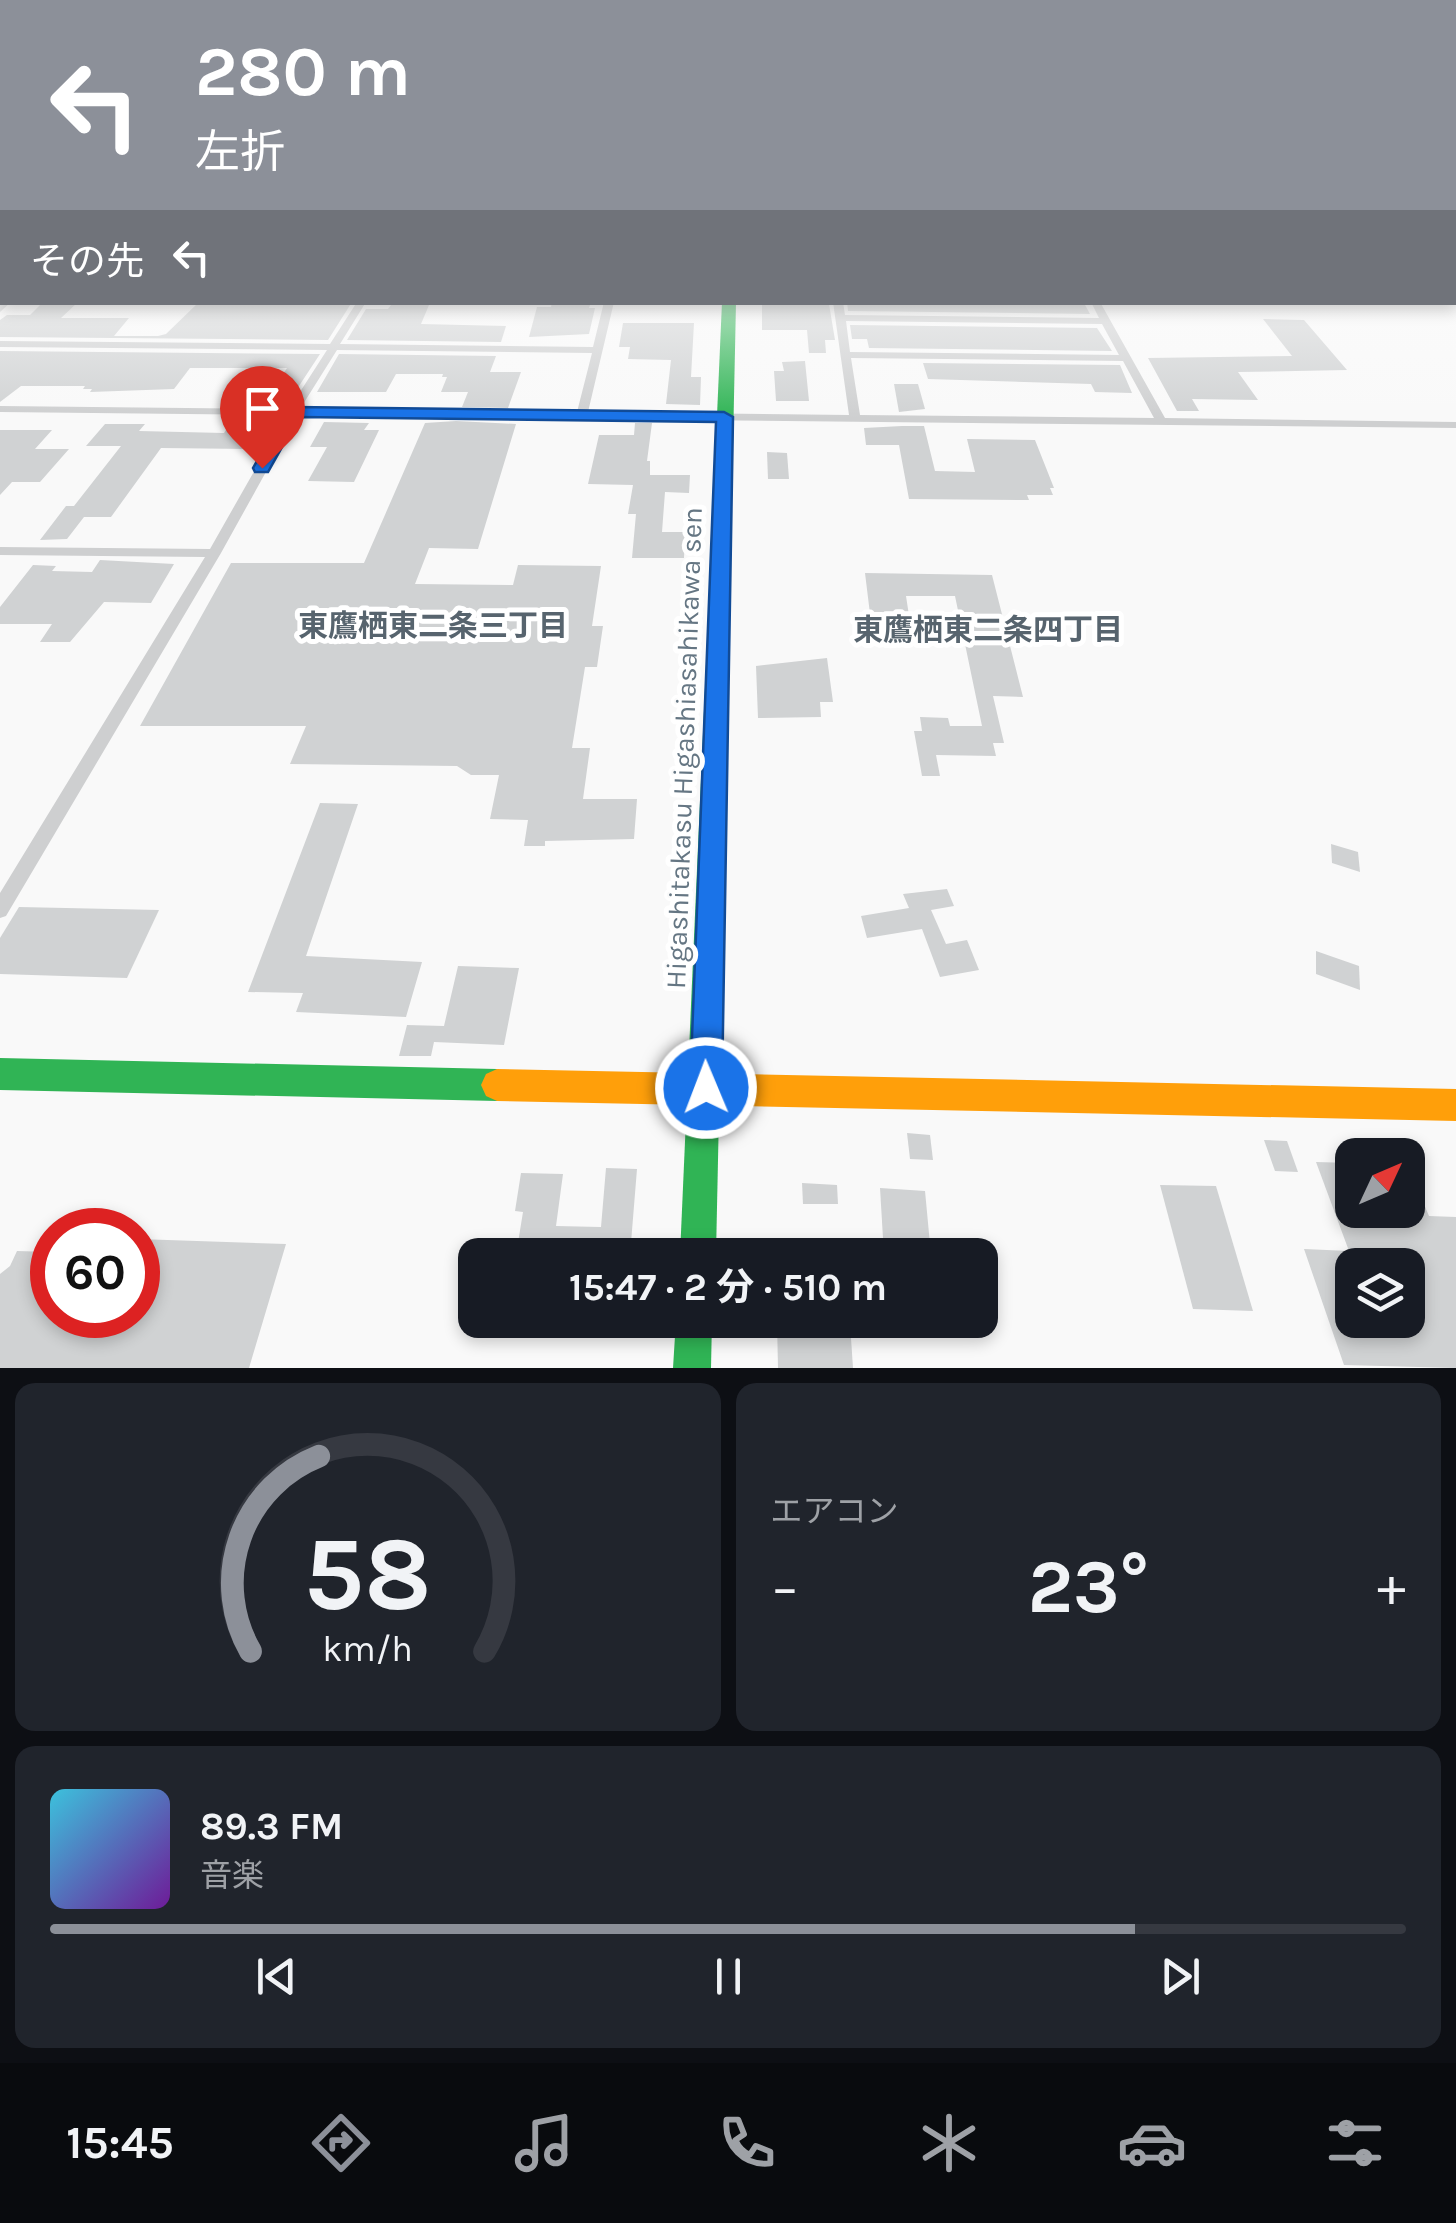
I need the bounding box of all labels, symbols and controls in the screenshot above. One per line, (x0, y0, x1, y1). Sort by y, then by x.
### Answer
text: 280 m (195, 31, 411, 113)
icon: left (30, 40, 160, 170)
text: 左折 (195, 126, 285, 178)
icon: left (164, 230, 219, 285)
text: その先 (30, 239, 144, 284)
pin (220, 366, 305, 469)
icon: arrive (235, 381, 290, 436)
street label: Higashitakasu Higashiasahikawa sen (659, 506, 709, 990)
district label: 東鷹栖東二条三丁目 (298, 608, 568, 644)
district label: 東鷹栖東二条四丁目 (853, 612, 1123, 648)
position arrow (654, 1036, 758, 1140)
north arrow (1335, 1138, 1425, 1228)
map controls (1335, 1138, 1425, 1338)
speed limit sign: 60 (30, 1208, 160, 1338)
button: layers (1335, 1248, 1425, 1338)
text: 15:47 · 2 分 · 510 m (569, 1265, 887, 1310)
text: エアコン (771, 1493, 899, 1530)
text: 58 (304, 1514, 432, 1635)
text: 23° (1028, 1543, 1149, 1631)
text: − (771, 1555, 799, 1619)
text: + (1377, 1555, 1406, 1619)
text: km/h (322, 1628, 413, 1670)
text: 89.3 FM (200, 1804, 343, 1849)
text: 音楽 (200, 1857, 264, 1894)
icon: previous (249, 1949, 304, 2004)
icon: pause (701, 1949, 756, 2004)
icon: next (1153, 1949, 1208, 2004)
icon: directions (306, 2108, 376, 2178)
icon: music (509, 2108, 579, 2178)
icon: phone (712, 2108, 782, 2178)
icon: climate (914, 2108, 984, 2178)
icon: car (1117, 2108, 1187, 2178)
icon: filters (1320, 2108, 1390, 2178)
text: 15:45 (66, 2117, 174, 2169)

